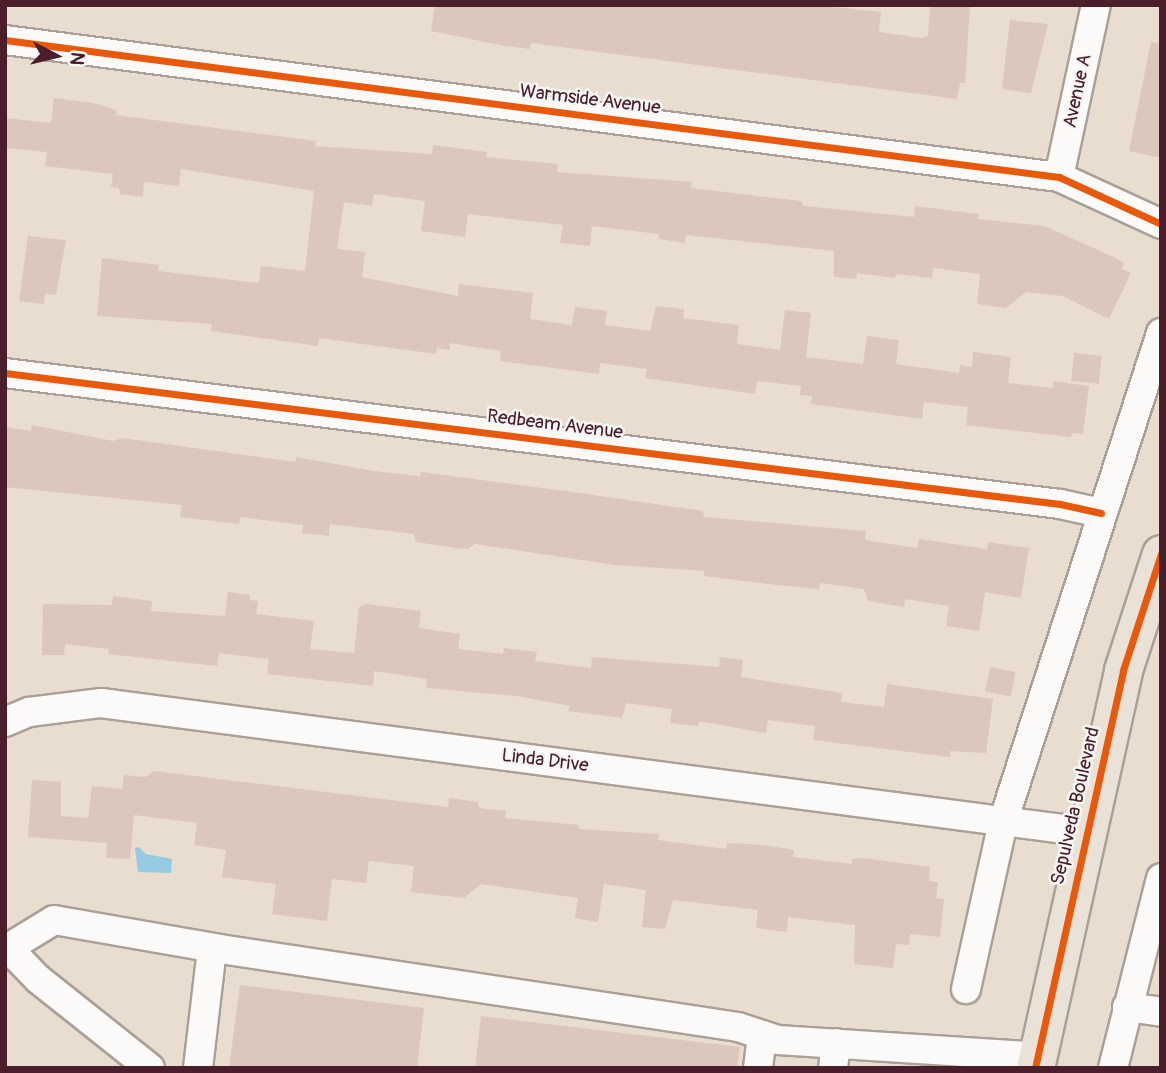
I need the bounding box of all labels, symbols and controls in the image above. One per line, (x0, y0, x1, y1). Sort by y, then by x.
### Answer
north arrow (21, 21, 91, 91)
text: N (64, 51, 90, 66)
street label: Avenue A (1059, 52, 1097, 130)
street label: Warmside Avenue (518, 80, 662, 120)
street label: Redbeam Avenue (486, 405, 624, 445)
street label: Sepulveda Boulevard (1047, 725, 1105, 887)
street label: Linda Drive (500, 744, 590, 778)

